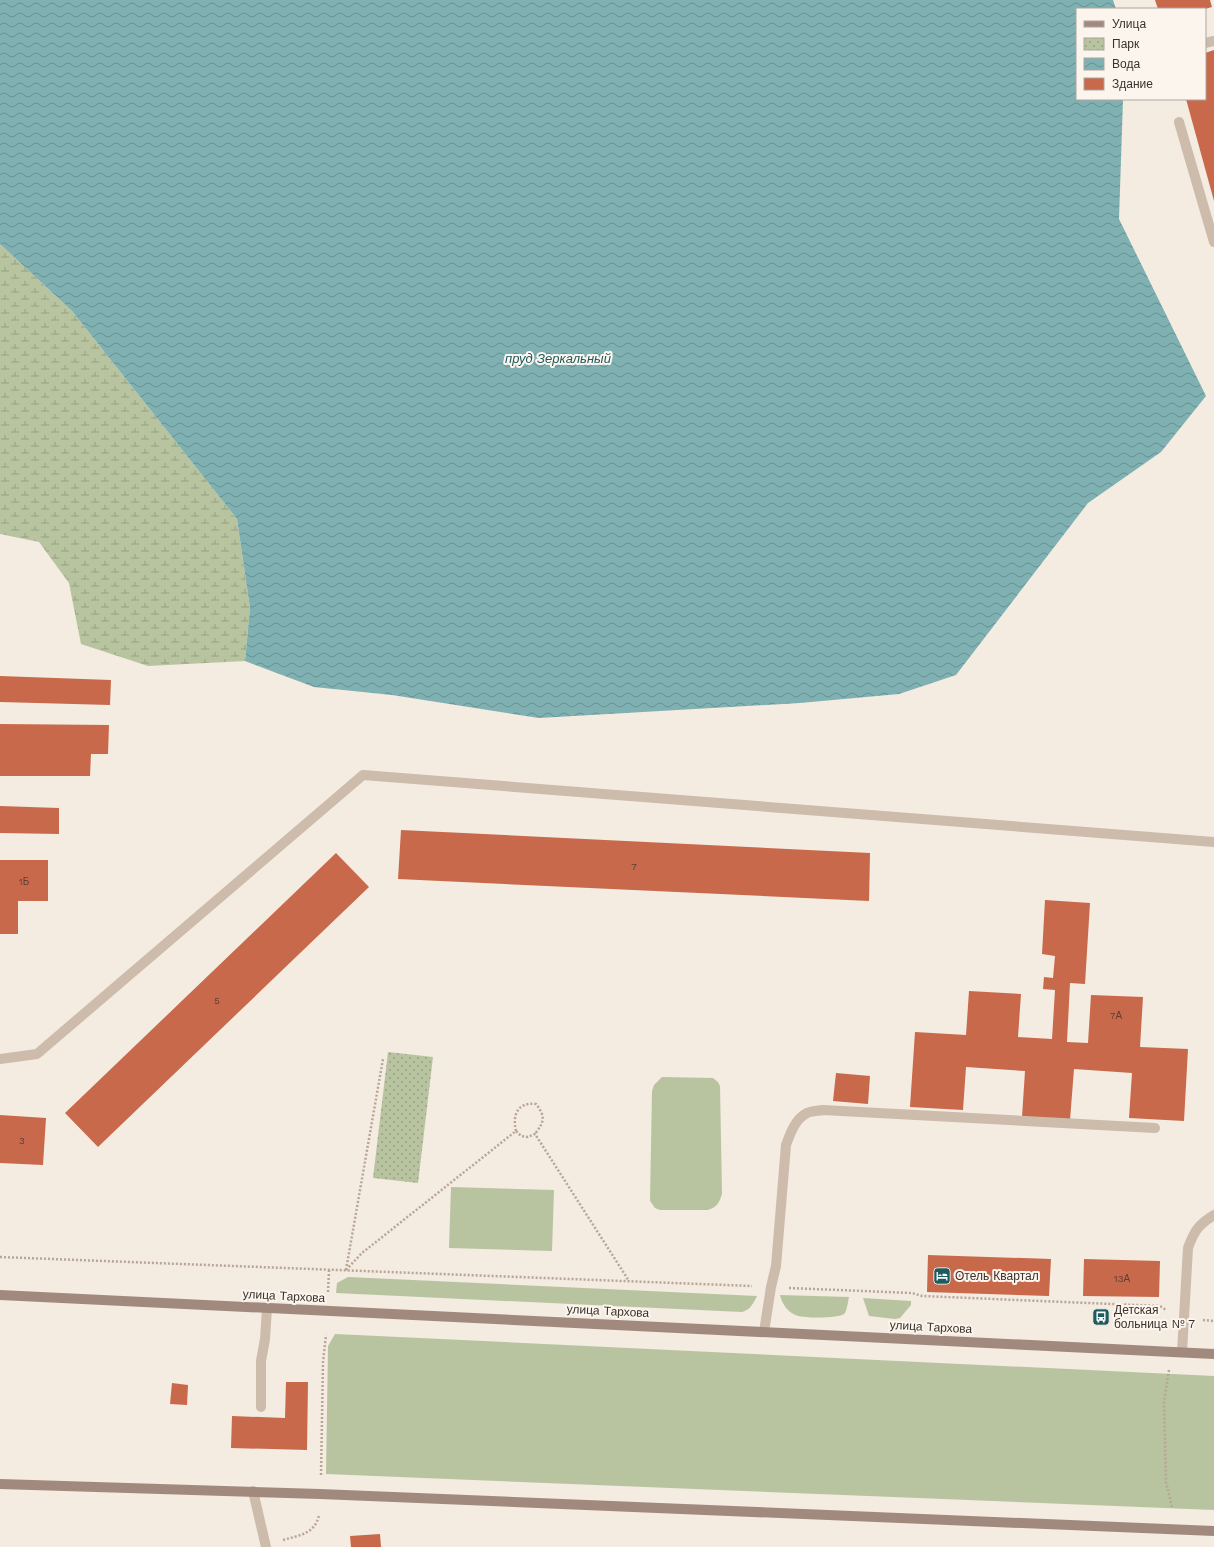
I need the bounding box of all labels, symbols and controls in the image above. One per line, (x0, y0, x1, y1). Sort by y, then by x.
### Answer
legend (1076, 8, 1206, 100)
text: Улица (1112, 17, 1146, 31)
text: Парк (1112, 37, 1140, 51)
text: Вода (1112, 57, 1140, 71)
text: Здание (1112, 77, 1153, 91)
water label: пруд Зеркальный (505, 351, 611, 366)
house number: 7 (631, 861, 637, 872)
house number: 1Б (19, 876, 30, 887)
house number: 5 (214, 995, 220, 1006)
house number: 7А (1110, 1010, 1122, 1021)
house number: 3 (19, 1135, 25, 1146)
hotel icon: Отель Квартал (932, 1266, 952, 1286)
place label: Отель Квартал (955, 1269, 1039, 1283)
house number: 13А (1114, 1273, 1131, 1284)
street label: улица Тархова (242, 1287, 326, 1305)
street label: улица Тархова (566, 1302, 650, 1320)
place label: Детская больница № 7 (1114, 1303, 1195, 1331)
bus stop icon: Детская больница № 7 (1091, 1307, 1111, 1327)
street label: улица Тархова (889, 1318, 973, 1336)

